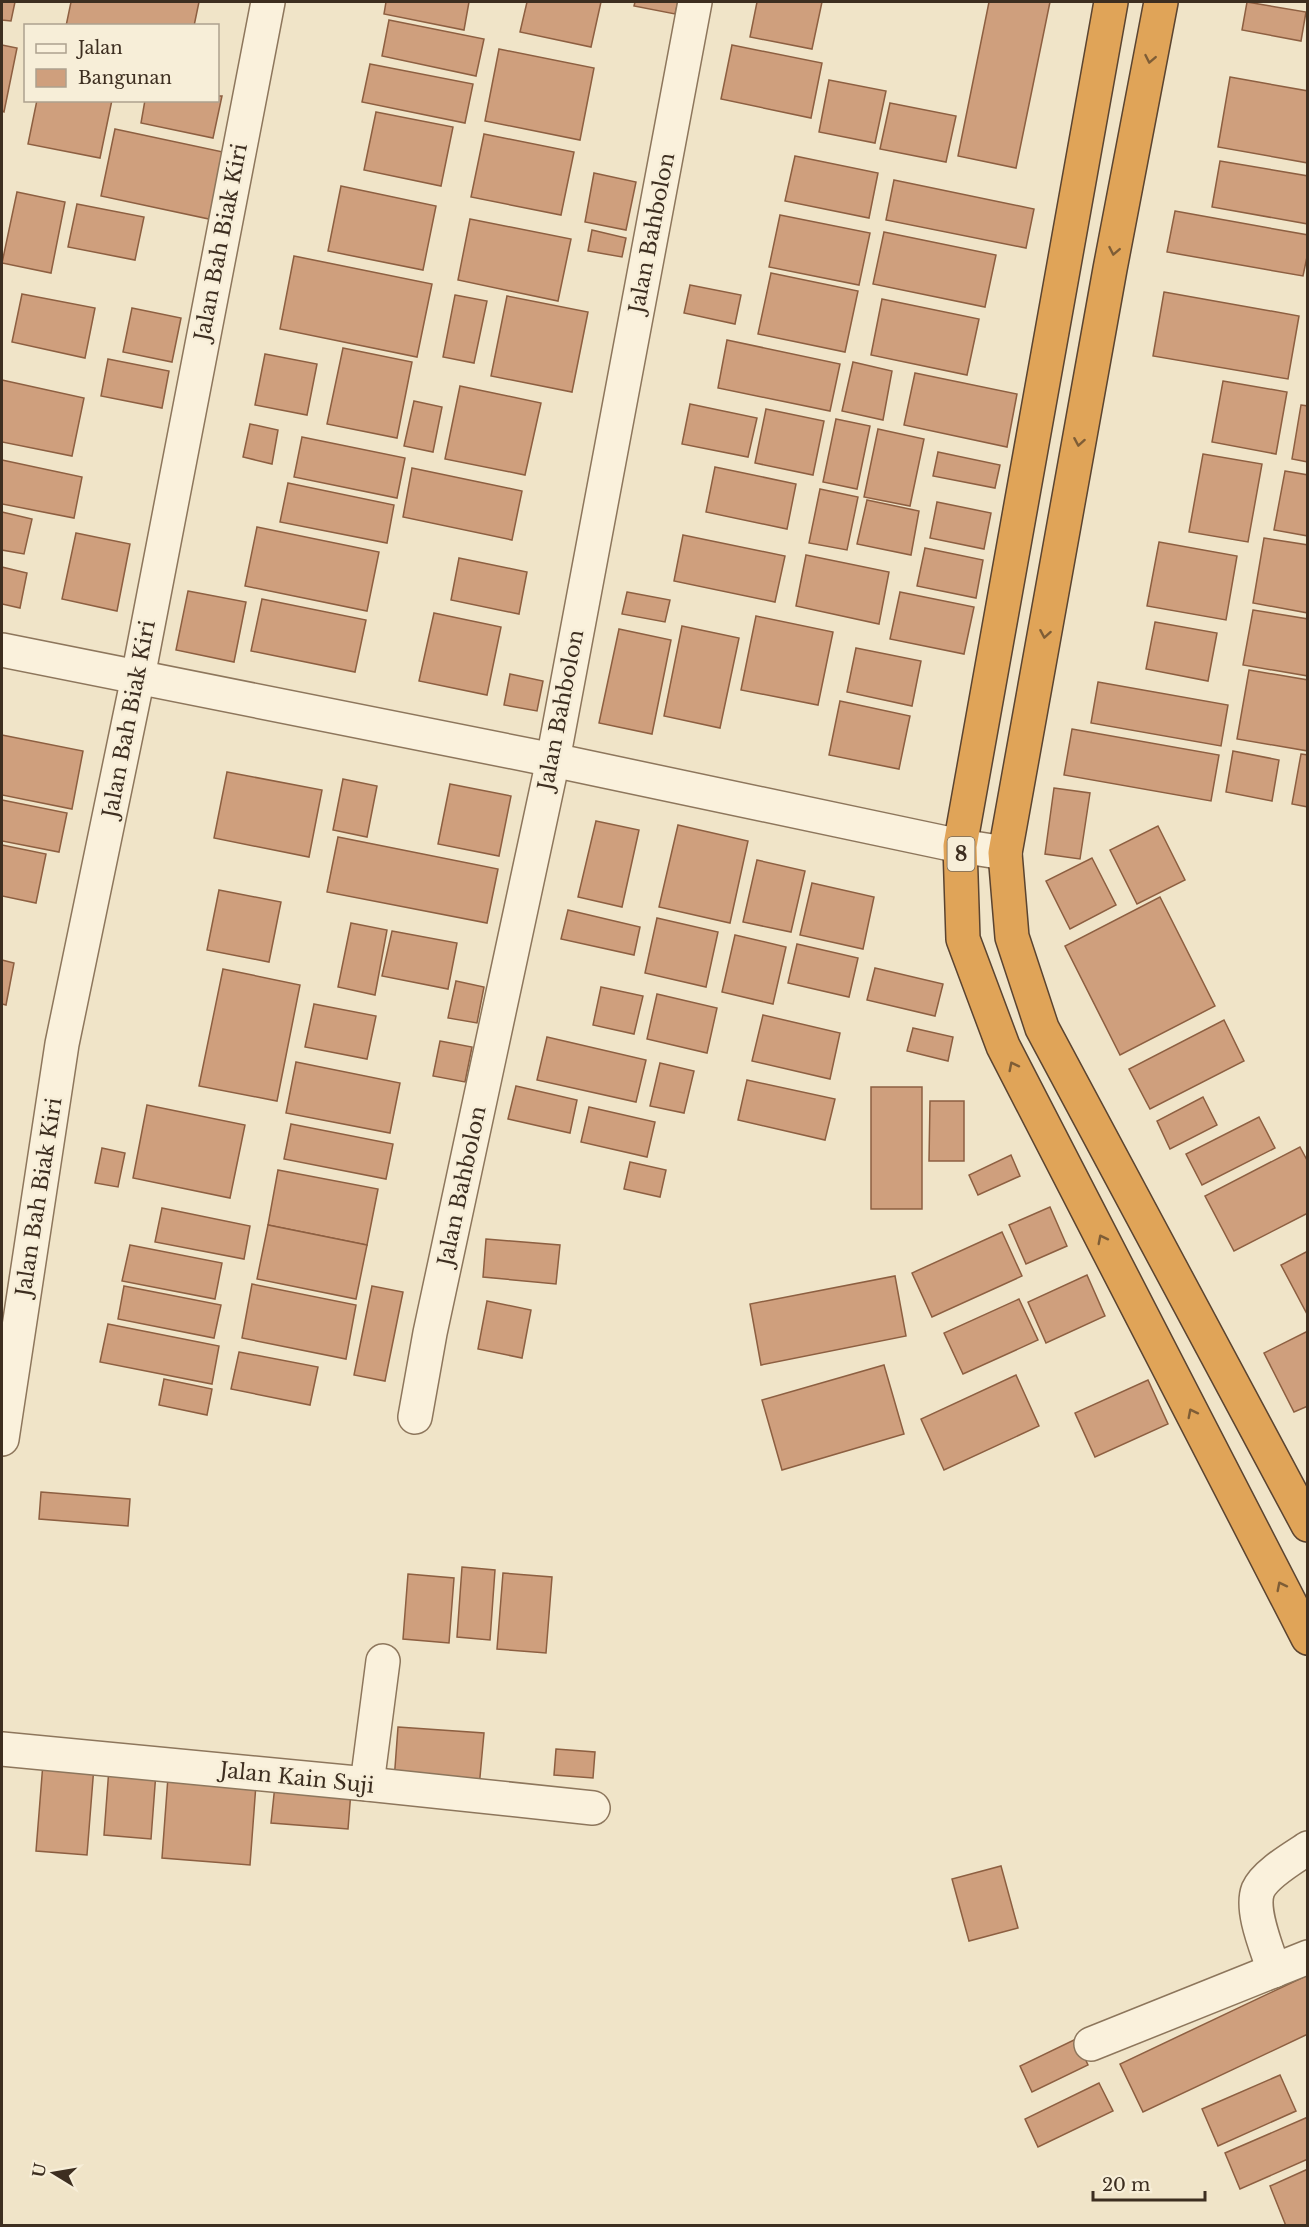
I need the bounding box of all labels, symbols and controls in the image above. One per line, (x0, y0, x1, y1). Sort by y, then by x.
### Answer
legend (24, 24, 219, 102)
text: Jalan (76, 37, 123, 59)
one-way arrow (1144, 54, 1157, 64)
text: Bangunan (78, 67, 172, 89)
street label: Jalan Bah Biak Kiri (189, 141, 253, 346)
street label: Jalan Bahbolon (623, 151, 680, 318)
one-way arrow (1108, 245, 1121, 255)
one-way arrow (1073, 437, 1086, 447)
street label: Jalan Bah Biak Kiri (97, 618, 161, 823)
street label: Jalan Bahbolon (532, 628, 589, 795)
one-way arrow (1039, 629, 1052, 639)
road number: 8 (948, 837, 974, 871)
one-way arrow (1009, 1061, 1020, 1072)
street label: Jalan Bah Biak Kiri (10, 1096, 68, 1301)
street label: Jalan Bahbolon (432, 1104, 492, 1271)
one-way arrow (1098, 1234, 1110, 1245)
one-way arrow (1187, 1408, 1199, 1419)
one-way arrow (1277, 1582, 1288, 1592)
street label: Jalan Kain Suji (216, 1757, 375, 1799)
north arrow (24, 2143, 84, 2203)
text: U (28, 2161, 50, 2179)
scale bar (1093, 2164, 1206, 2202)
text: 20 m (1102, 2174, 1150, 2196)

